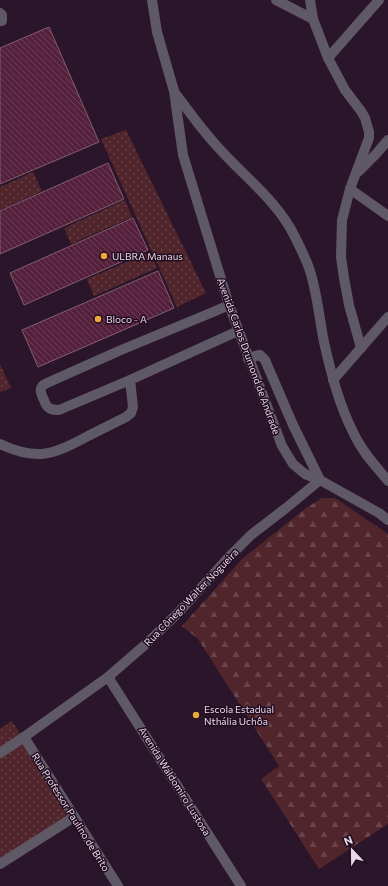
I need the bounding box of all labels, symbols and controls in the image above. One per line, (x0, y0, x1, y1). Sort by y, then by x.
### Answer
place label: ULBRA Manaus (112, 250, 183, 262)
marker: ULBRA Manaus (99, 251, 109, 261)
street label: Avenida Carlos Drumond de Andrade (215, 276, 283, 436)
place label: Bloco - A (106, 313, 147, 325)
marker: Bloco - A (93, 314, 103, 324)
street label: Rua Cônego Walter Nogueira (141, 546, 241, 648)
place label: Escola Estadual Nthália Uchôa (204, 703, 274, 727)
marker: Escola Estadual Nthália Uchôa (191, 710, 201, 720)
street label: Avenida Waldomiro Lustosa (137, 725, 213, 837)
street label: Rua Professor Paulino de Brito (30, 751, 112, 873)
north arrow (332, 830, 372, 870)
text: N (342, 833, 354, 848)

